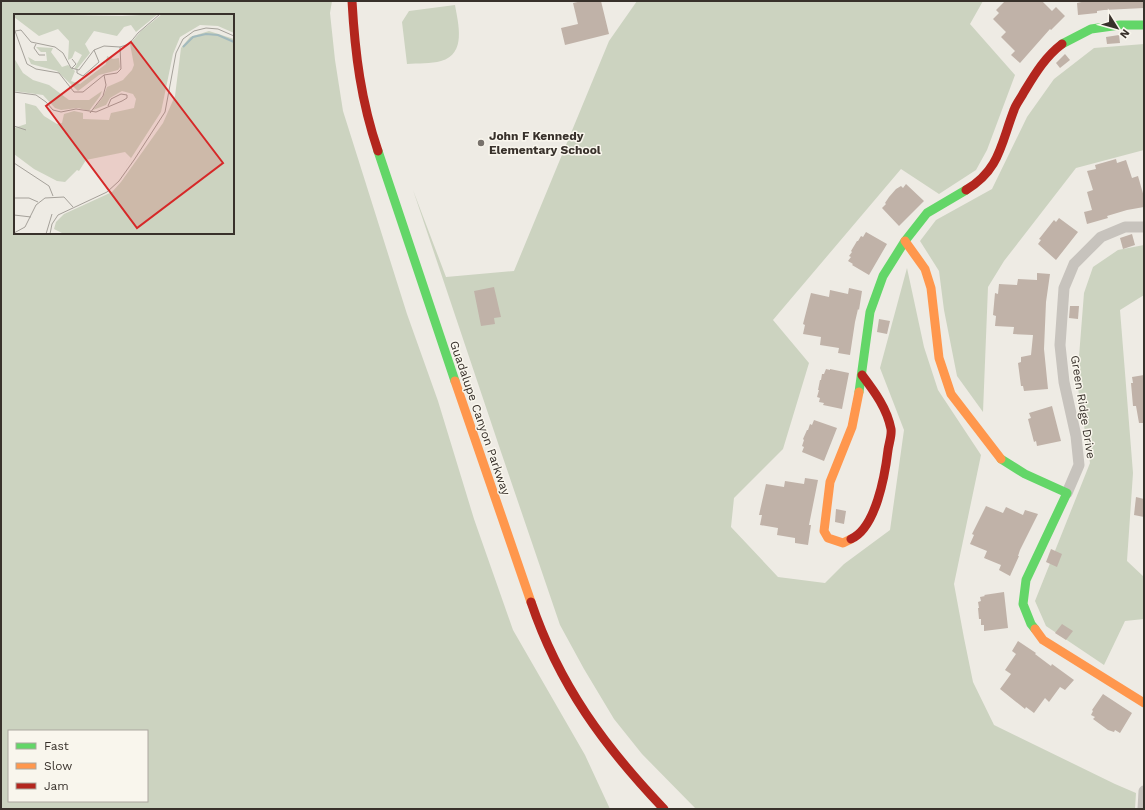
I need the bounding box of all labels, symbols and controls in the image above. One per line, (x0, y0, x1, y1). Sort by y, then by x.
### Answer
north arrow (1097, 8, 1137, 48)
inset map (14, 14, 234, 234)
text: N (1117, 27, 1132, 41)
place label: John F Kennedy Elementary School (489, 129, 601, 157)
marker: John F Kennedy Elementary School (476, 138, 486, 148)
street label: Guadalupe Canyon Parkway (447, 339, 513, 498)
street label: Green Ridge Drive (1068, 354, 1098, 460)
legend (8, 730, 148, 802)
text: Fast (44, 739, 69, 753)
text: Slow (44, 759, 72, 773)
text: Jam (44, 779, 69, 793)

